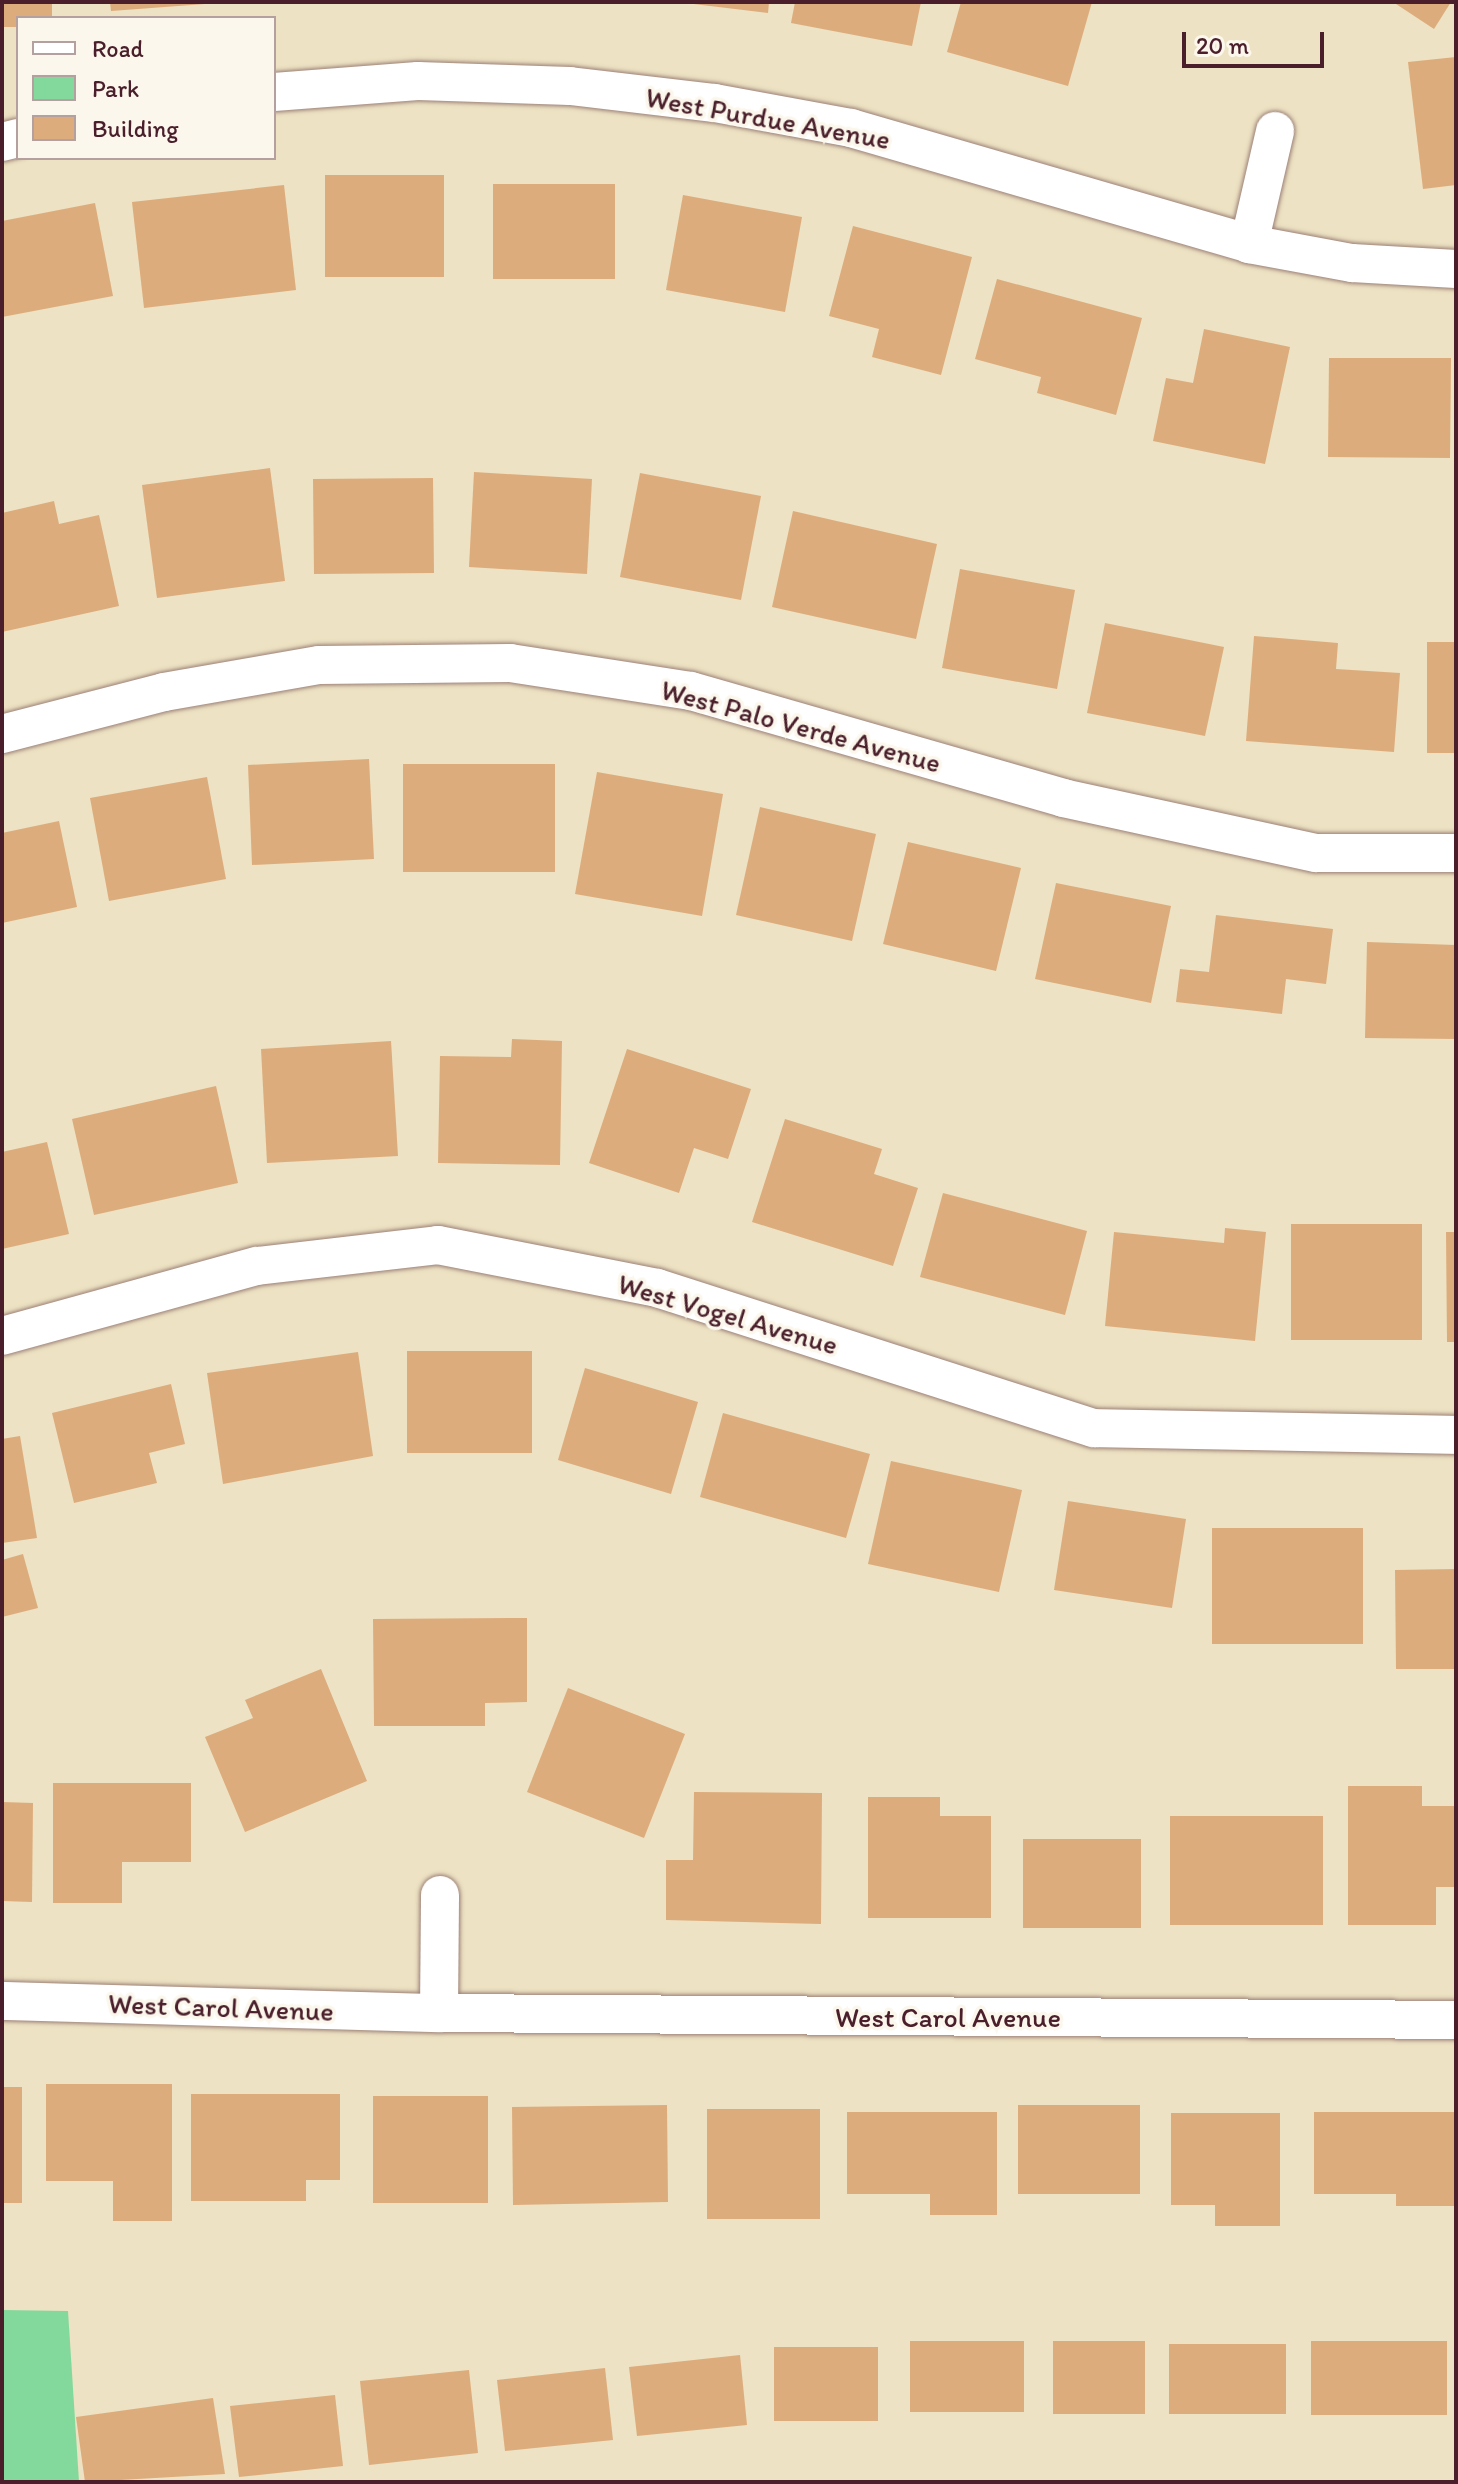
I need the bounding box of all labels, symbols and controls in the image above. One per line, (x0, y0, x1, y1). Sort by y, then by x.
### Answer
legend (16, 16, 276, 160)
scale bar (1186, 16, 1328, 66)
text: 20 m (1196, 31, 1249, 60)
text: Road (92, 34, 144, 63)
text: Park (92, 74, 139, 103)
street label: West Purdue Avenue (644, 80, 892, 156)
text: Building (92, 114, 179, 143)
street label: West Palo Verde Avenue (659, 673, 943, 779)
street label: West Vogel Avenue (615, 1267, 841, 1361)
street label: West Carol Avenue (108, 1986, 334, 2028)
street label: West Carol Avenue (835, 2000, 1061, 2034)

